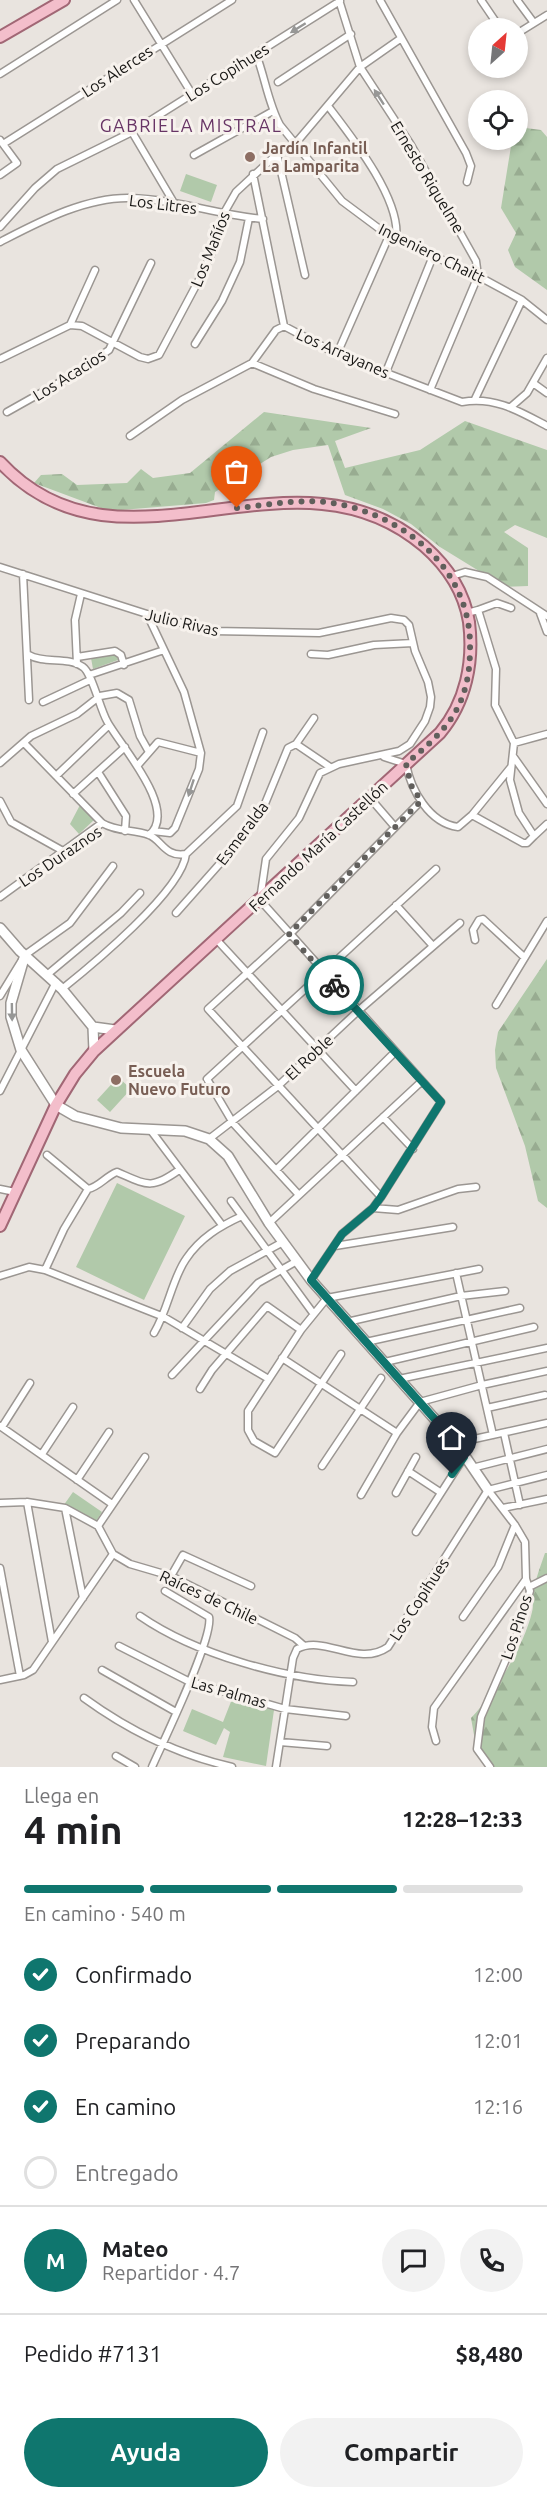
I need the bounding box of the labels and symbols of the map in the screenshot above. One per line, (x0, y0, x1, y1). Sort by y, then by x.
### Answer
north arrow (468, 18, 528, 78)
one-way arrow (290, 22, 306, 33)
street label: Los Copihues (182, 39, 272, 105)
street label: Los Alerces (78, 41, 156, 101)
one-way arrow (374, 89, 385, 105)
district label: GABRIELA MISTRAL (100, 115, 282, 135)
street label: Ernesto Riquelme (388, 118, 468, 236)
place label: Jardín Infantil La Lamparita (262, 139, 368, 175)
marker: Jardín Infantil La Lamparita (243, 150, 257, 164)
street label: Los Litres (128, 191, 198, 217)
street label: Los Mañíos (187, 209, 233, 289)
street label: Ingeniero Chaitt (376, 220, 489, 287)
street label: Los Arrayanes (294, 325, 392, 382)
street label: Los Acacios (30, 346, 108, 404)
pin (211, 446, 262, 508)
street label: Julio Rivas (143, 605, 221, 639)
street label: Fernando María Castellón (245, 777, 391, 915)
one-way arrow (186, 779, 195, 797)
street label: Esmeralda (212, 798, 272, 868)
street label: Los Duraznos (15, 822, 105, 890)
courier (304, 955, 364, 1015)
one-way arrow (7, 1002, 17, 1021)
street label: El Roble (281, 1030, 337, 1084)
place label: Escuela Nuevo Futuro (128, 1062, 231, 1098)
marker: Escuela Nuevo Futuro (109, 1073, 123, 1087)
pin (426, 1412, 477, 1474)
street label: Los Copihues (386, 1554, 452, 1644)
street label: Raíces de Chile (157, 1566, 261, 1628)
street label: Los Pinos (497, 1592, 535, 1662)
street label: Las Palmas (189, 1673, 269, 1711)

